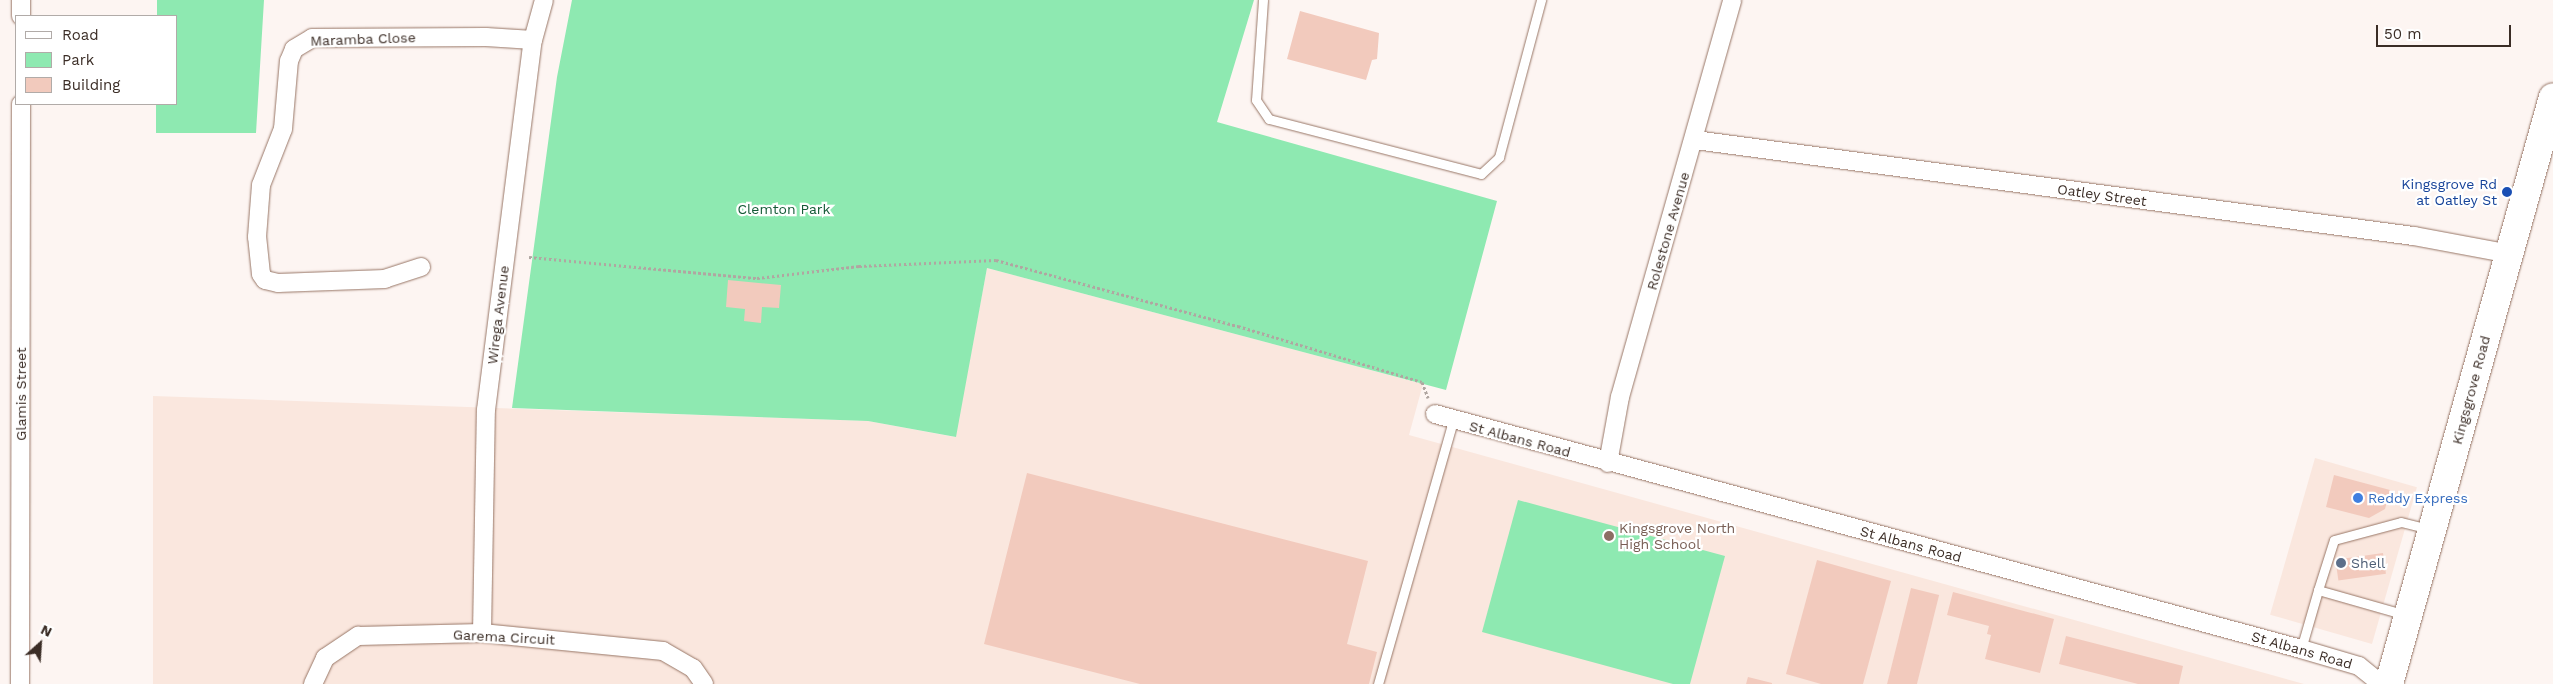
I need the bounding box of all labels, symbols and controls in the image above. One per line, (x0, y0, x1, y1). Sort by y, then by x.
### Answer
legend (15, 15, 178, 105)
scale bar (2378, 15, 2513, 47)
text: 50 m (2384, 25, 2421, 43)
text: Road (62, 26, 99, 44)
street label: Maramba Close (310, 29, 416, 49)
text: Park (62, 51, 94, 69)
text: Building (62, 76, 120, 94)
street label: Rolestone Avenue (1643, 170, 1693, 292)
place label: Kingsgrove Rd at Oatley St (2401, 176, 2497, 208)
street label: Oatley Street (2056, 180, 2148, 210)
marker: Kingsgrove Rd at Oatley St (2501, 186, 2513, 198)
park label: Clemton Park (737, 201, 831, 217)
street label: Wirega Avenue (484, 264, 512, 366)
street label: Kingsgrove Road (2448, 334, 2494, 446)
street label: Glamis Street (13, 347, 29, 441)
street label: St Albans Road (1467, 417, 1573, 461)
place label: Reddy Express (2368, 490, 2468, 506)
marker: Reddy Express (2352, 492, 2364, 504)
place label: Kingsgrove North High School (1619, 520, 1735, 552)
street label: St Albans Road (1858, 522, 1964, 566)
marker: Kingsgrove North High School (1603, 530, 1615, 542)
place label: Shell (2351, 555, 2385, 571)
marker: Shell (2335, 557, 2347, 569)
north arrow (15, 619, 65, 669)
text: N (38, 621, 55, 640)
street label: Garema Circuit (452, 626, 556, 648)
street label: St Albans Road (2249, 627, 2355, 673)

